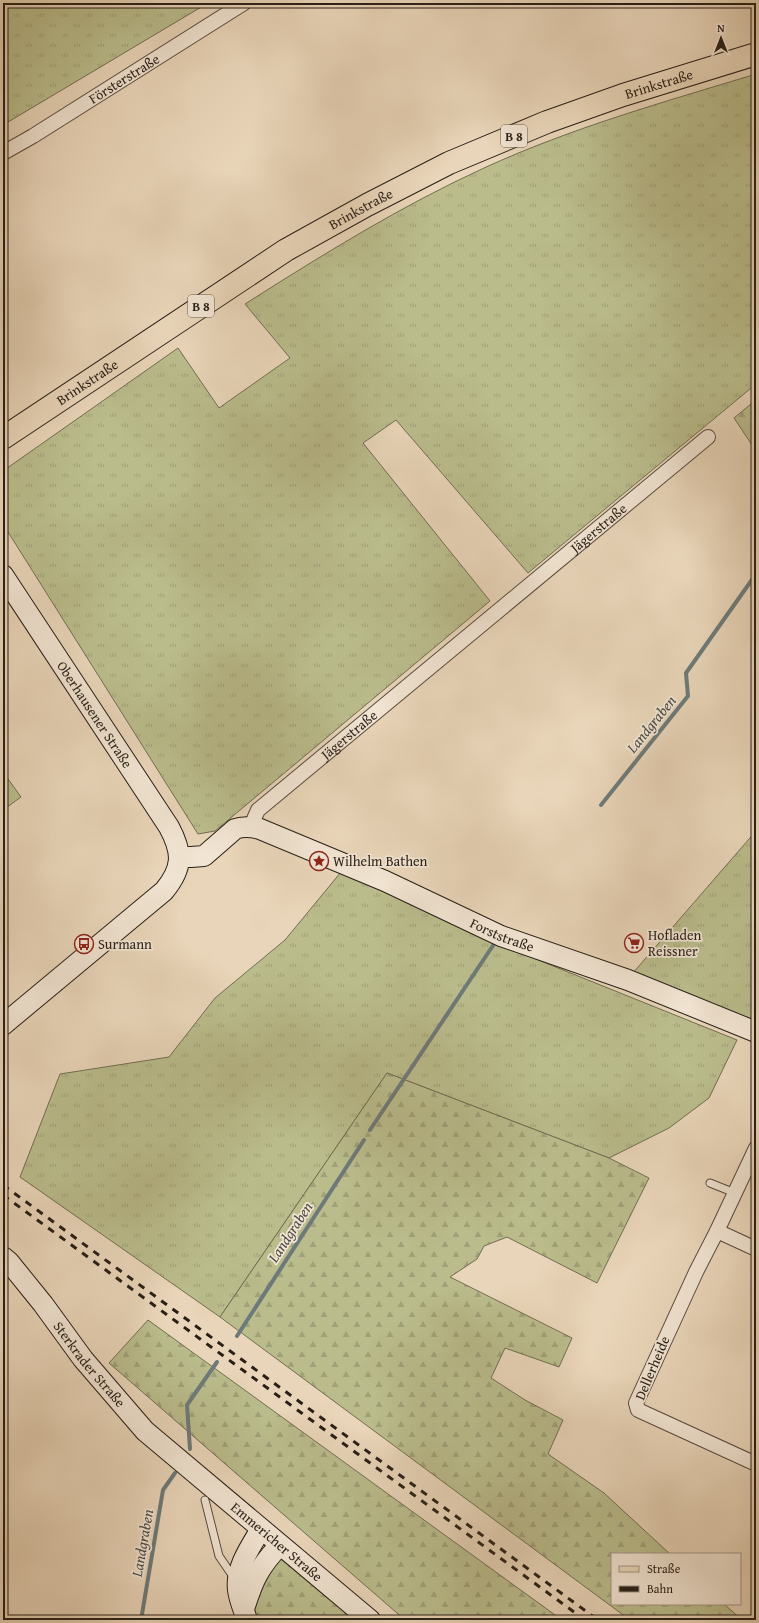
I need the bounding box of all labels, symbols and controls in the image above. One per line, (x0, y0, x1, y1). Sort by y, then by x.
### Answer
north arrow (701, 18, 741, 58)
text: N (717, 20, 725, 36)
street label: Försterstraße (85, 49, 164, 109)
street label: Brinkstraße (622, 64, 696, 104)
road number: B 8 (501, 125, 527, 147)
street label: Brinkstraße (325, 183, 397, 234)
road number: B 8 (188, 295, 214, 317)
street label: Brinkstraße (52, 354, 122, 410)
street label: Jägerstraße (564, 498, 631, 559)
street label: Oberhausener Straße (52, 657, 138, 772)
water label: Landgraben (621, 691, 681, 758)
street label: Jägerstraße (315, 705, 382, 765)
place icon: Wilhelm Bathen (308, 850, 330, 872)
place label: Wilhelm Bathen (333, 851, 428, 871)
street label: Forststraße (467, 913, 537, 957)
place label: Hofladen Reissner (648, 925, 702, 961)
supermarket icon: Hofladen Reissner (623, 932, 645, 954)
bus stop icon: Surmann (73, 933, 95, 955)
place label: Surmann (98, 934, 152, 954)
water label: Landgraben (262, 1197, 318, 1267)
street label: Sterkrader Straße (49, 1317, 131, 1412)
street label: Dellerheide (630, 1333, 675, 1403)
street label: Emmericher Straße (227, 1497, 327, 1586)
water label: Landgraben (126, 1507, 158, 1579)
legend (611, 1553, 741, 1605)
text: Straße (647, 1560, 681, 1577)
text: Bahn (647, 1580, 673, 1597)

